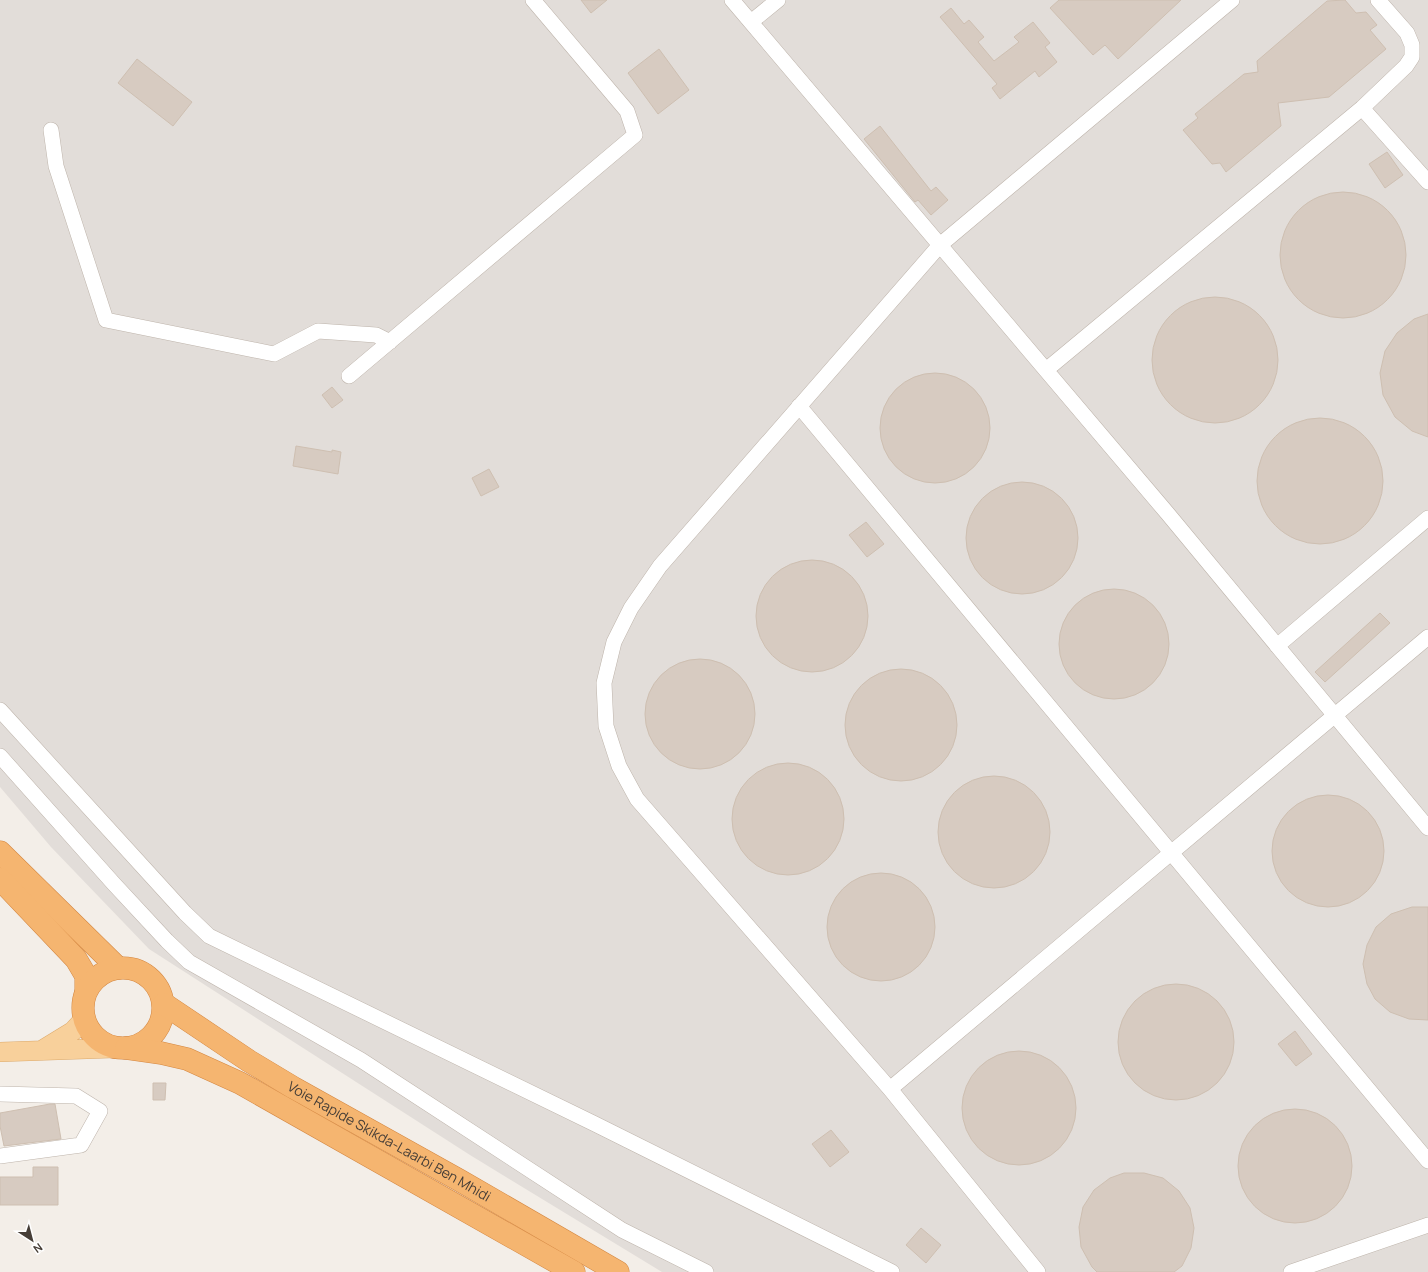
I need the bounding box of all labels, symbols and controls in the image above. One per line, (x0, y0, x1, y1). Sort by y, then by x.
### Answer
street label: Voie Rapide Skikda-Laarbi Ben Mhidi (284, 1076, 495, 1205)
north arrow (12, 1220, 52, 1260)
text: N (30, 1240, 46, 1257)

